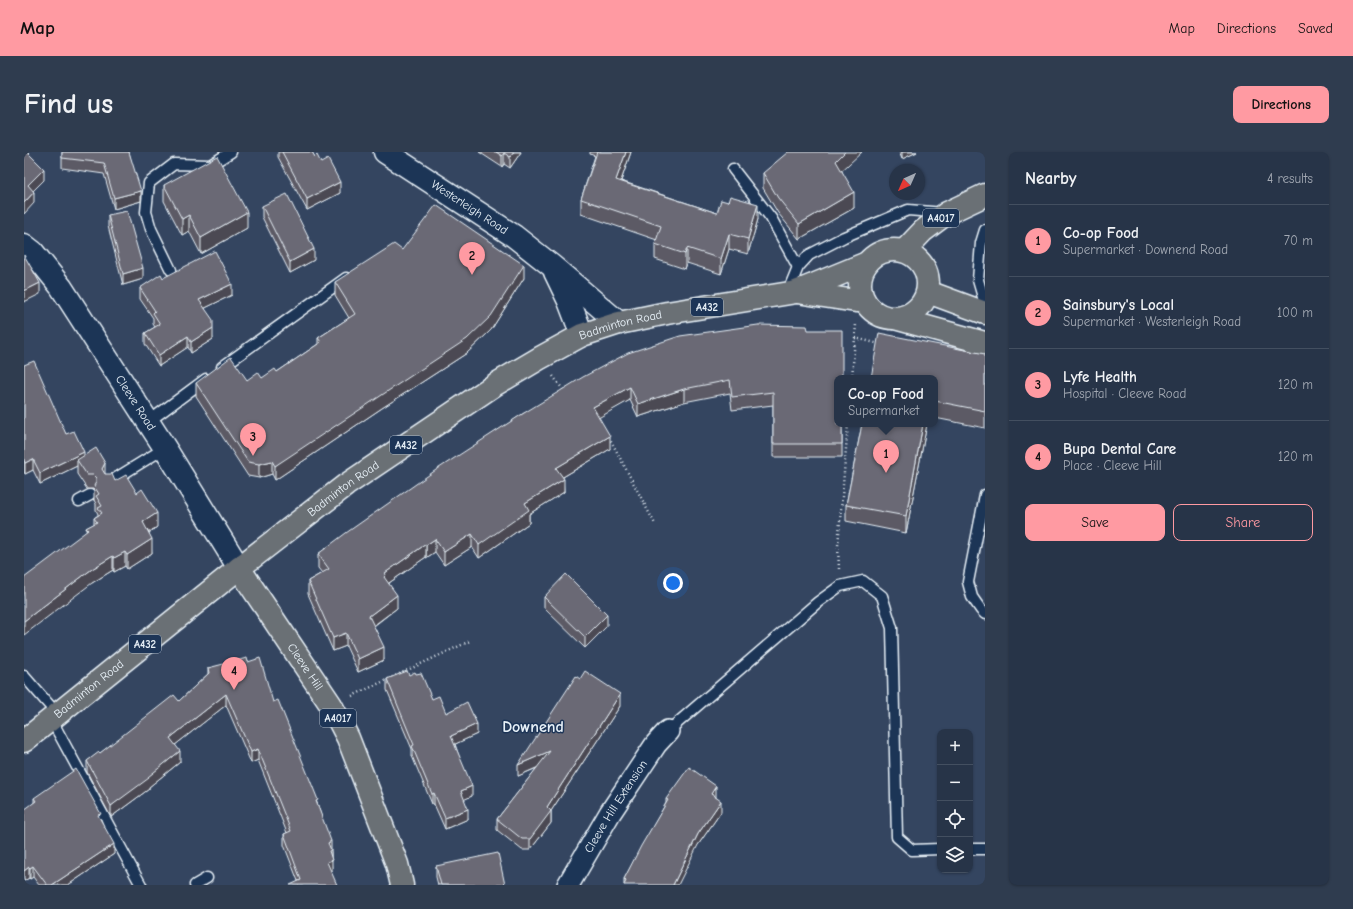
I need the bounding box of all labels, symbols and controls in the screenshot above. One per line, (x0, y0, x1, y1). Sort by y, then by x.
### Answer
text: Map (20, 17, 55, 39)
text: Map (1168, 20, 1195, 37)
text: Directions (1217, 20, 1276, 37)
text: Saved (1298, 20, 1333, 37)
button: Directions (1233, 86, 1329, 123)
text: Find us (24, 88, 113, 120)
north arrow (889, 164, 925, 200)
text: Nearby (1025, 169, 1076, 188)
text: 4 results (1267, 171, 1313, 186)
street label: Westerleigh Road (429, 177, 511, 237)
road number: A4017 (923, 209, 959, 227)
text: Co-op Food (1063, 224, 1139, 242)
text: 1 (1035, 233, 1041, 248)
text: 70 m (1284, 233, 1313, 248)
pin: 2 (459, 242, 485, 275)
text: Supermarket · Downend Road (1063, 242, 1228, 257)
text: Sainsbury's Local (1063, 296, 1174, 314)
road number: A432 (691, 298, 723, 316)
text: 2 (1035, 305, 1041, 320)
text: 100 m (1277, 305, 1313, 320)
street label: Badminton Road (577, 307, 663, 343)
text: Supermarket · Westerleigh Road (1063, 314, 1241, 329)
text: Lyfe Health (1063, 368, 1137, 386)
street label: Cleeve Road (113, 373, 159, 433)
popup (834, 375, 938, 427)
text: 3 (1035, 377, 1041, 392)
text: 120 m (1278, 377, 1313, 392)
text: Co-op Food (848, 385, 924, 403)
text: Hospital · Cleeve Road (1063, 386, 1186, 401)
text: Supermarket (848, 403, 919, 418)
pin: 3 (240, 423, 266, 456)
road number: A432 (390, 436, 422, 454)
pin: 1 (873, 440, 899, 473)
text: Bupa Dental Care (1063, 440, 1176, 458)
text: 4 (1035, 449, 1041, 464)
text: 120 m (1278, 449, 1313, 464)
street label: Badminton Road (305, 458, 382, 519)
text: Place · Cleeve Hill (1063, 458, 1162, 473)
button: Save (1025, 504, 1165, 541)
button: Share (1173, 504, 1313, 541)
your location (663, 573, 683, 593)
road number: A432 (129, 635, 161, 653)
street label: Cleeve Hill (285, 641, 326, 693)
street label: Badminton Road (51, 657, 126, 721)
pin: 4 (221, 657, 247, 690)
road number: A4017 (320, 709, 356, 727)
district label: Downend (502, 718, 564, 736)
map controls (937, 729, 973, 873)
button: + (937, 729, 973, 765)
street label: Cleeve Hill Extension (581, 757, 650, 855)
button: − (937, 765, 973, 801)
button: locate (937, 801, 973, 837)
button: layers (937, 837, 973, 873)

